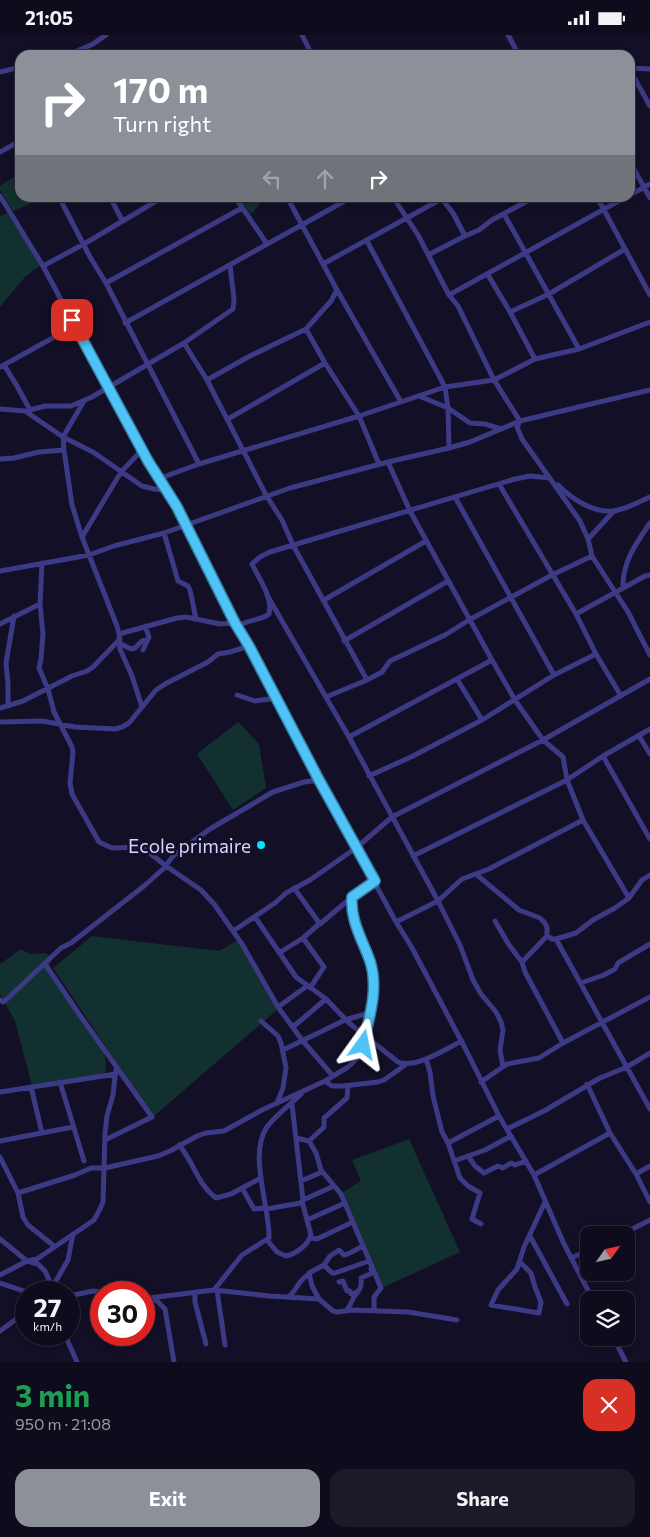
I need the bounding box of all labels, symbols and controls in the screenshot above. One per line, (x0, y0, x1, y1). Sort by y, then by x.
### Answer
text: 21:05 (25, 6, 73, 29)
text: 170 m (113, 67, 208, 110)
icon: right (30, 70, 95, 135)
text: Turn right (113, 110, 211, 137)
icon: left (258, 165, 286, 193)
icon: ahead (311, 165, 339, 193)
icon: right (364, 165, 392, 193)
pin (51, 299, 93, 341)
icon: arrive (58, 306, 86, 334)
place label: Ecole primaire (128, 834, 251, 857)
marker: Ecole primaire (255, 839, 267, 851)
position arrow (336, 1018, 388, 1070)
north arrow (580, 1226, 635, 1281)
map controls (580, 1226, 635, 1346)
speed limit sign: 30 (90, 1281, 155, 1346)
button: layers (580, 1291, 635, 1346)
text: 27 (34, 1292, 61, 1322)
text: km/h (33, 1319, 62, 1333)
text: 3 min (15, 1376, 90, 1413)
button: close (583, 1379, 635, 1431)
text: 950 m · 21:08 (15, 1414, 111, 1433)
button: Exit (15, 1469, 320, 1527)
button: Share (330, 1469, 635, 1527)

